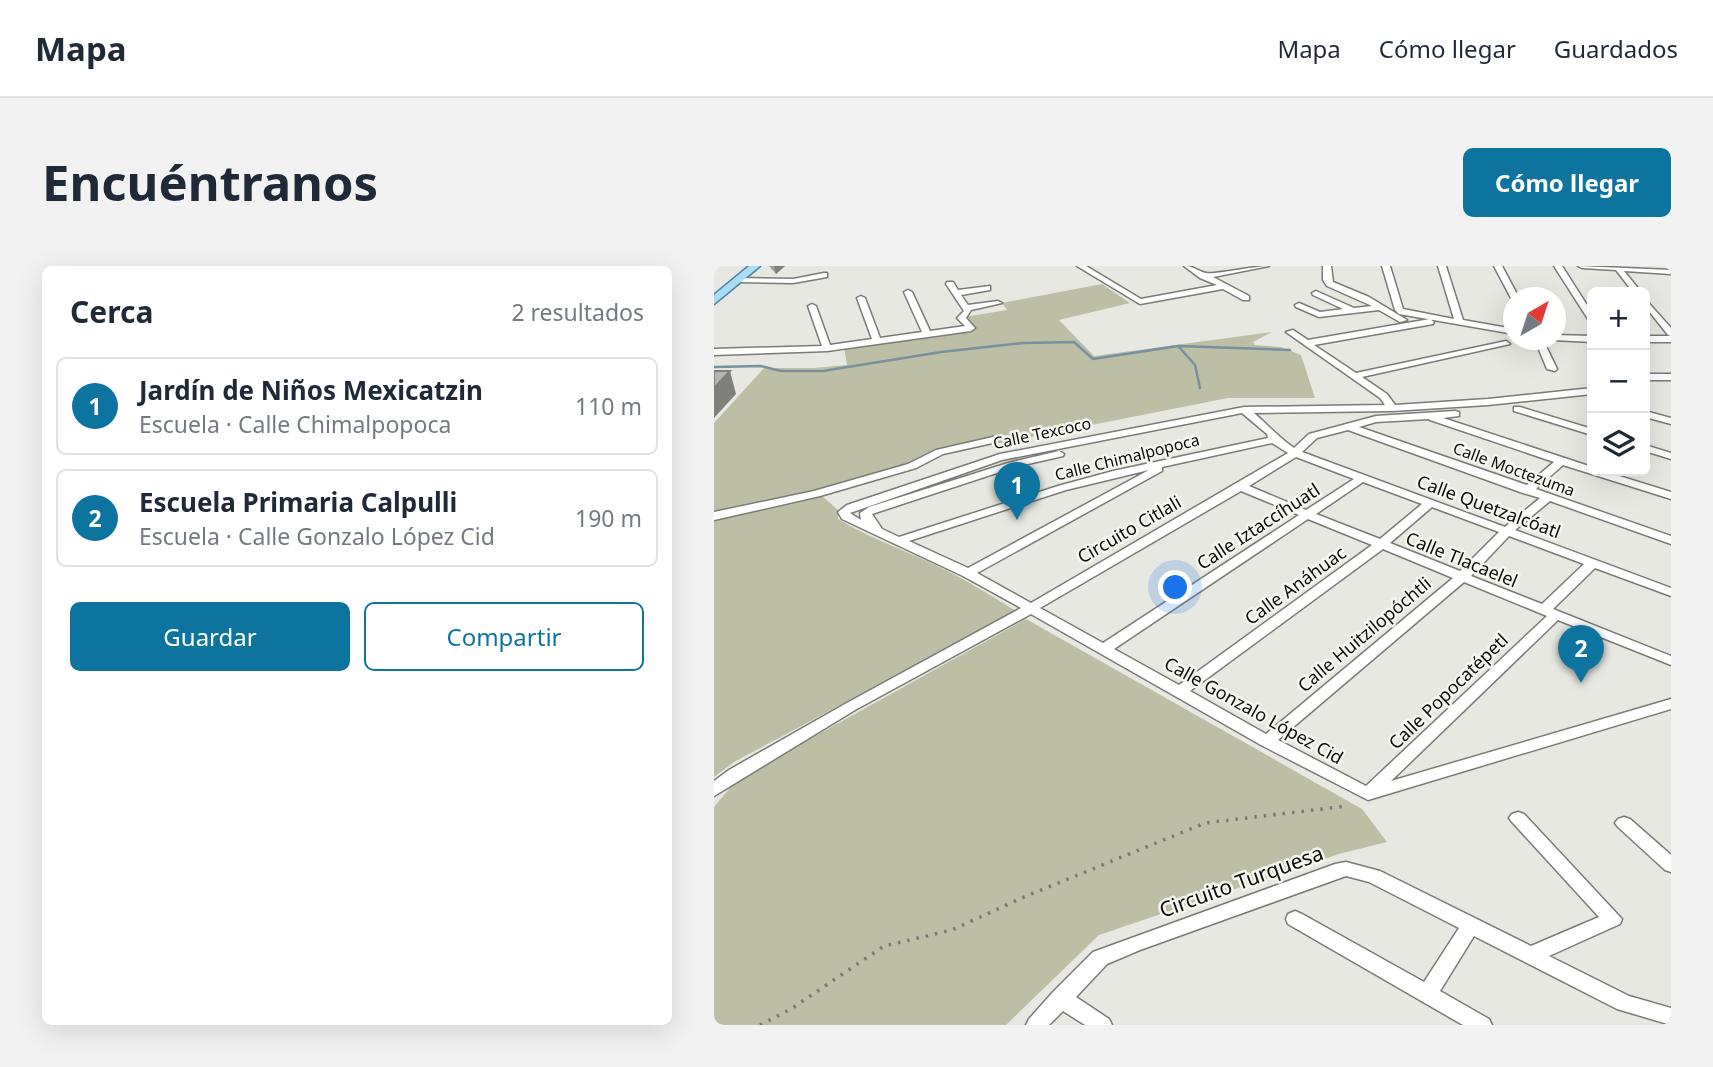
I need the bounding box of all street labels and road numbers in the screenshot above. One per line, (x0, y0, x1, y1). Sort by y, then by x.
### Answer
street label: Calle Texcoco (991, 412, 1093, 454)
street label: Calle Chimalpopoca (1052, 428, 1202, 486)
street label: Calle Moctezuma (1450, 437, 1578, 501)
street label: Calle Quetzalcóatl (1414, 469, 1564, 543)
street label: Calle Iztaccíhuatl (1192, 477, 1324, 575)
street label: Circuito Citlali (1073, 490, 1185, 568)
street label: Calle Tlacaelel (1402, 526, 1522, 592)
street label: Calle Anáhuac (1240, 540, 1351, 630)
street label: Calle Huitzilopóchtli (1292, 571, 1436, 697)
street label: Calle Popocatépetl (1383, 628, 1513, 754)
street label: Calle Gonzalo López Cid (1160, 651, 1348, 769)
street label: Circuito Turquesa (1155, 838, 1327, 924)

